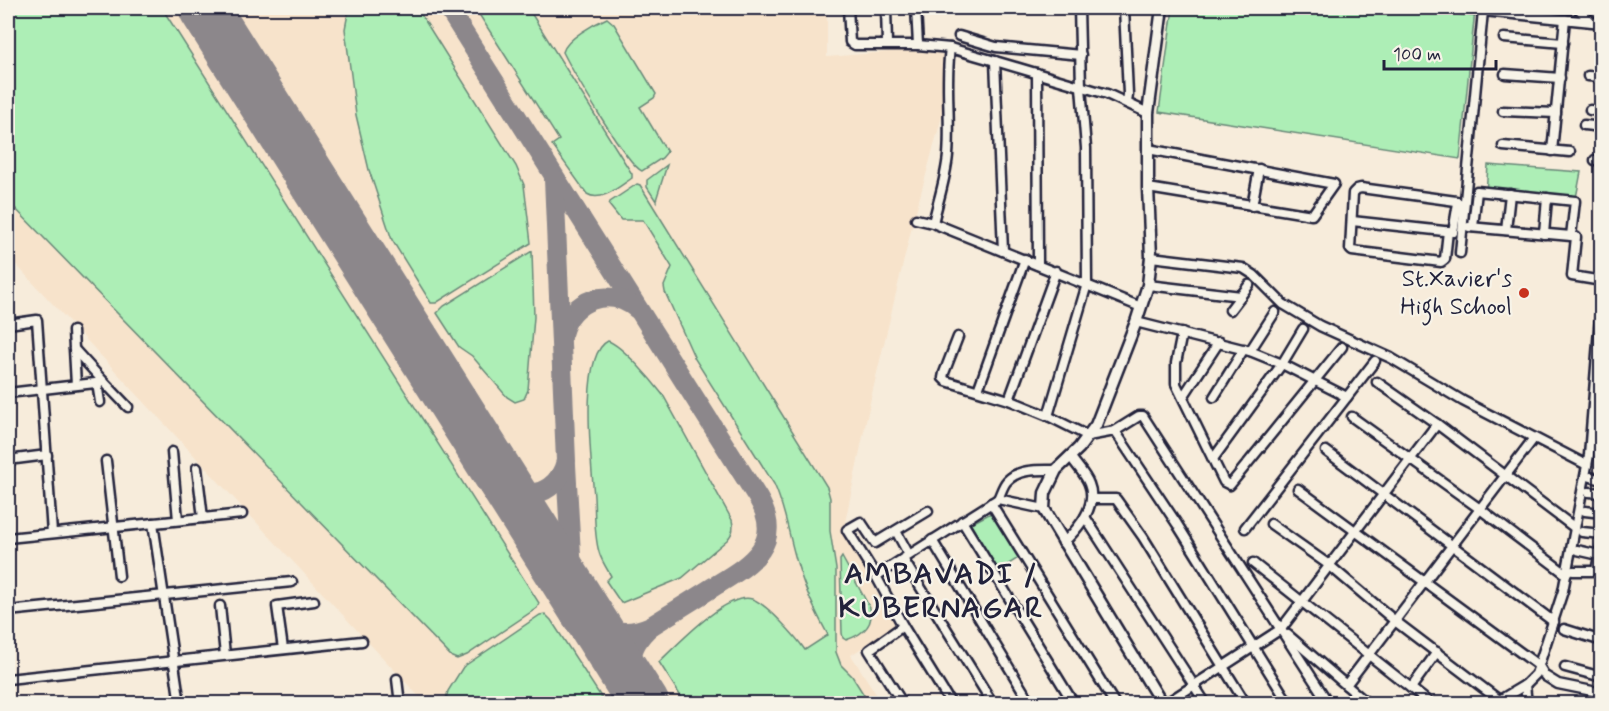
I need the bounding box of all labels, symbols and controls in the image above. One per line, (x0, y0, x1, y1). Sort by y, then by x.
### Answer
scale bar (1384, 33, 1496, 71)
text: 100 m (1393, 43, 1441, 67)
place label: St.Xavier's High School (1400, 264, 1512, 326)
marker: St.Xavier's High School (1517, 286, 1531, 300)
district label: AMBAVADI / KUBERNAGAR (838, 555, 1044, 628)

